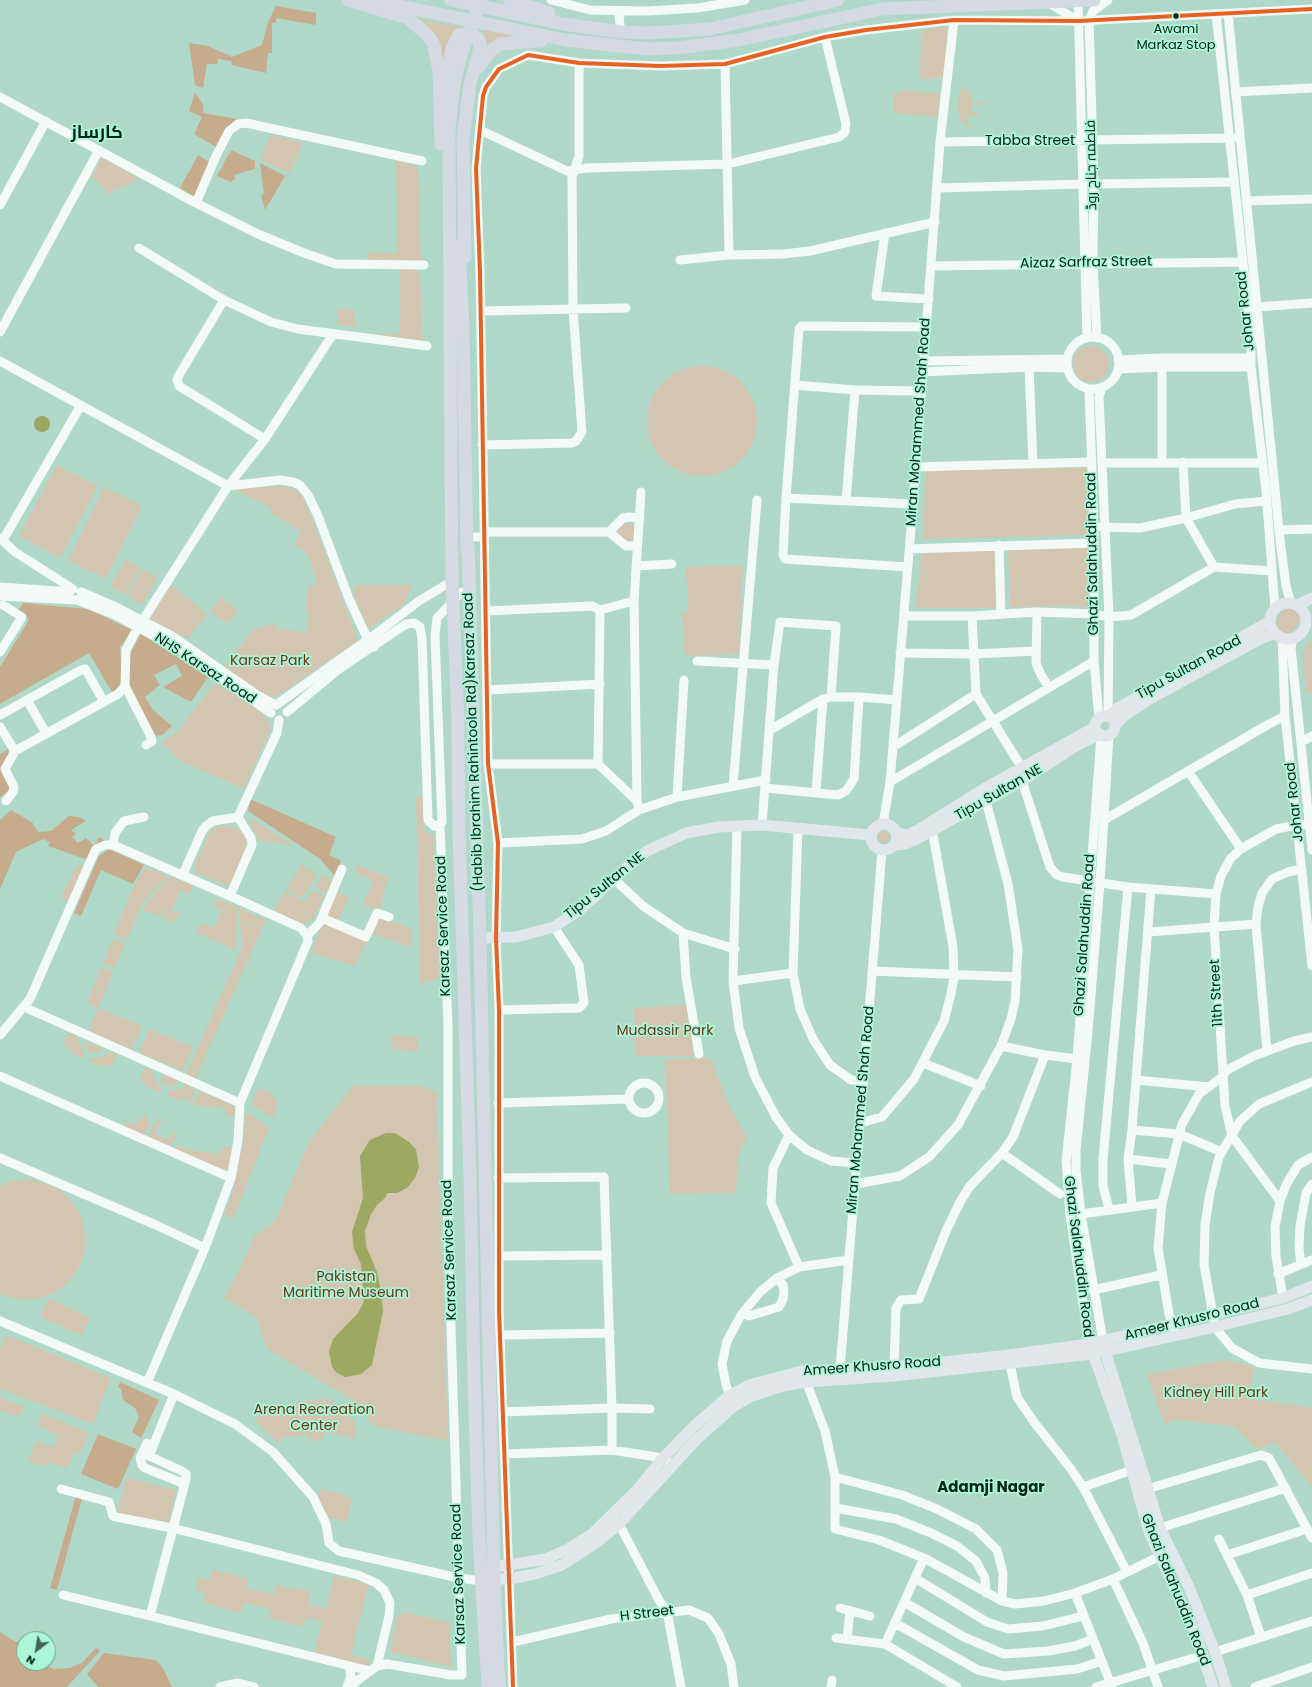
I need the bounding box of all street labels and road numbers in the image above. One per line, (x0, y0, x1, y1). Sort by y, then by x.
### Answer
street label: فاطمہ جناح روڈ (1083, 120, 1101, 210)
street label: Tabba Street (985, 133, 1075, 149)
street label: Aizaz Sarfraz Street (1020, 253, 1152, 273)
street label: Johar Road (1233, 270, 1259, 352)
street label: Miran Mohammed Shah Road (903, 317, 935, 527)
street label: Ghazi Salahuddin Road (1083, 472, 1103, 636)
street label: (Habib Ibrahim Rahintoola Rd)Karsaz Road (460, 592, 488, 892)
street label: NHS Karsaz Road (151, 630, 259, 708)
street label: Tipu Sultan Road (1134, 632, 1244, 704)
street label: Tipu Sultan NE (952, 761, 1046, 825)
street label: Johar Road (1282, 761, 1308, 843)
street label: Tipu Sultan NE (562, 849, 648, 923)
street label: Ghazi Salahuddin Road (1071, 853, 1099, 1017)
street label: Karsaz Service Road (433, 855, 455, 997)
street label: 11th Street (1207, 959, 1227, 1027)
street label: Miran Mohammed Shah Road (844, 1005, 878, 1215)
street label: Ghazi Salahuddin Road (1060, 1175, 1096, 1339)
street label: Karsaz Service Road (439, 1179, 461, 1321)
street label: Ameer Khusro Road (1123, 1295, 1261, 1345)
street label: Ameer Khusro Road (803, 1354, 941, 1380)
street label: Karsaz Service Road (448, 1503, 470, 1645)
street label: Ghazi Salahuddin Road (1137, 1511, 1213, 1669)
street label: H Street (619, 1602, 675, 1626)

